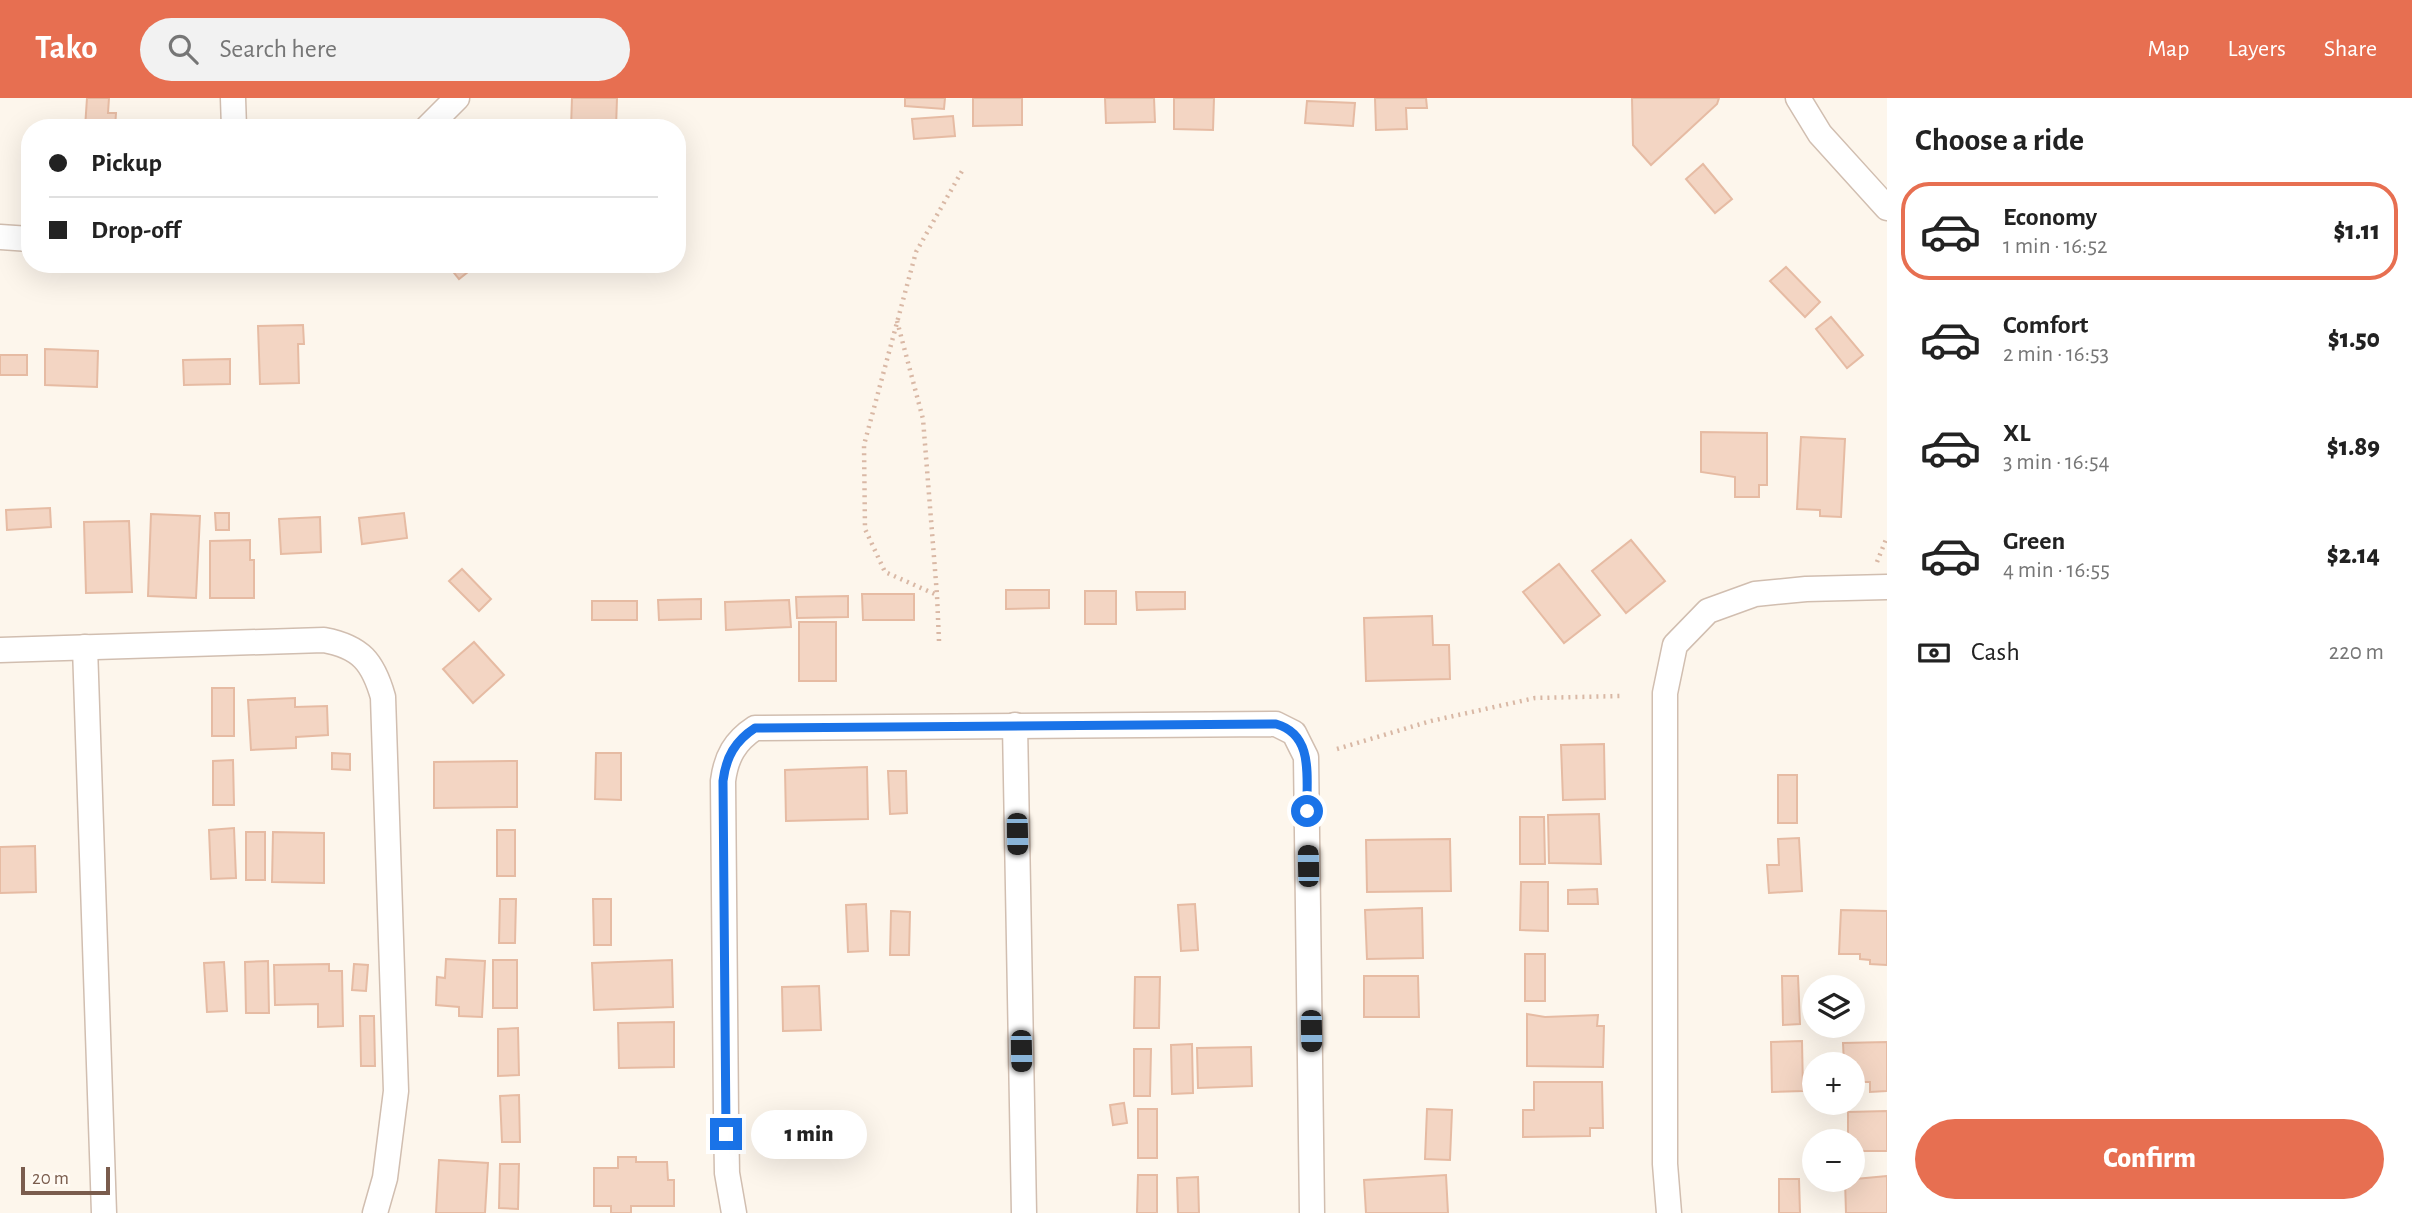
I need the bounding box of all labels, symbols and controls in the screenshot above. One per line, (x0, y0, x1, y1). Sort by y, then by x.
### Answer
search box (140, 18, 630, 81)
icon: search (164, 30, 202, 68)
text: Tako (35, 32, 98, 65)
text: Search here (220, 36, 337, 62)
text: Map (2147, 37, 2189, 61)
text: Layers (2227, 37, 2286, 61)
text: Share (2324, 37, 2377, 61)
text: Choose a ride (1915, 124, 2084, 156)
text: Pickup (91, 150, 162, 176)
icon: car (1919, 200, 1982, 263)
text: Economy (2003, 204, 2097, 230)
text: Drop-off (91, 217, 180, 243)
text: $1.11 (2333, 218, 2380, 244)
text: 1 min · 16:52 (2003, 235, 2107, 258)
icon: car (1919, 308, 1982, 371)
text: Comfort (2003, 312, 2088, 338)
text: $1.50 (2328, 326, 2380, 352)
text: 2 min · 16:53 (2003, 343, 2109, 366)
icon: car (1919, 416, 1982, 479)
text: XL (2003, 420, 2030, 446)
text: $1.89 (2327, 434, 2380, 460)
text: 3 min · 16:54 (2003, 451, 2110, 474)
icon: car (1919, 524, 1982, 587)
text: Green (2003, 528, 2065, 554)
text: $2.14 (2327, 542, 2380, 568)
text: 4 min · 16:55 (2003, 559, 2110, 582)
icon: cash (1915, 634, 1953, 672)
text: Cash (1971, 639, 2020, 665)
text: 220 m (2329, 641, 2384, 664)
route start (1291, 795, 1323, 827)
car (1007, 813, 1028, 855)
car (1298, 845, 1319, 887)
map controls (1802, 975, 1865, 1192)
button: layers (1802, 975, 1865, 1038)
car (1301, 1010, 1322, 1052)
car (1011, 1030, 1032, 1072)
button: + (1802, 1052, 1865, 1115)
callout: 1 min (750, 1110, 866, 1158)
route end (710, 1118, 742, 1150)
button: Confirm (1915, 1119, 2384, 1199)
text: 1 min (785, 1123, 833, 1146)
button: − (1802, 1129, 1865, 1192)
scale bar (21, 1164, 110, 1196)
text: 20 m (32, 1169, 69, 1188)

